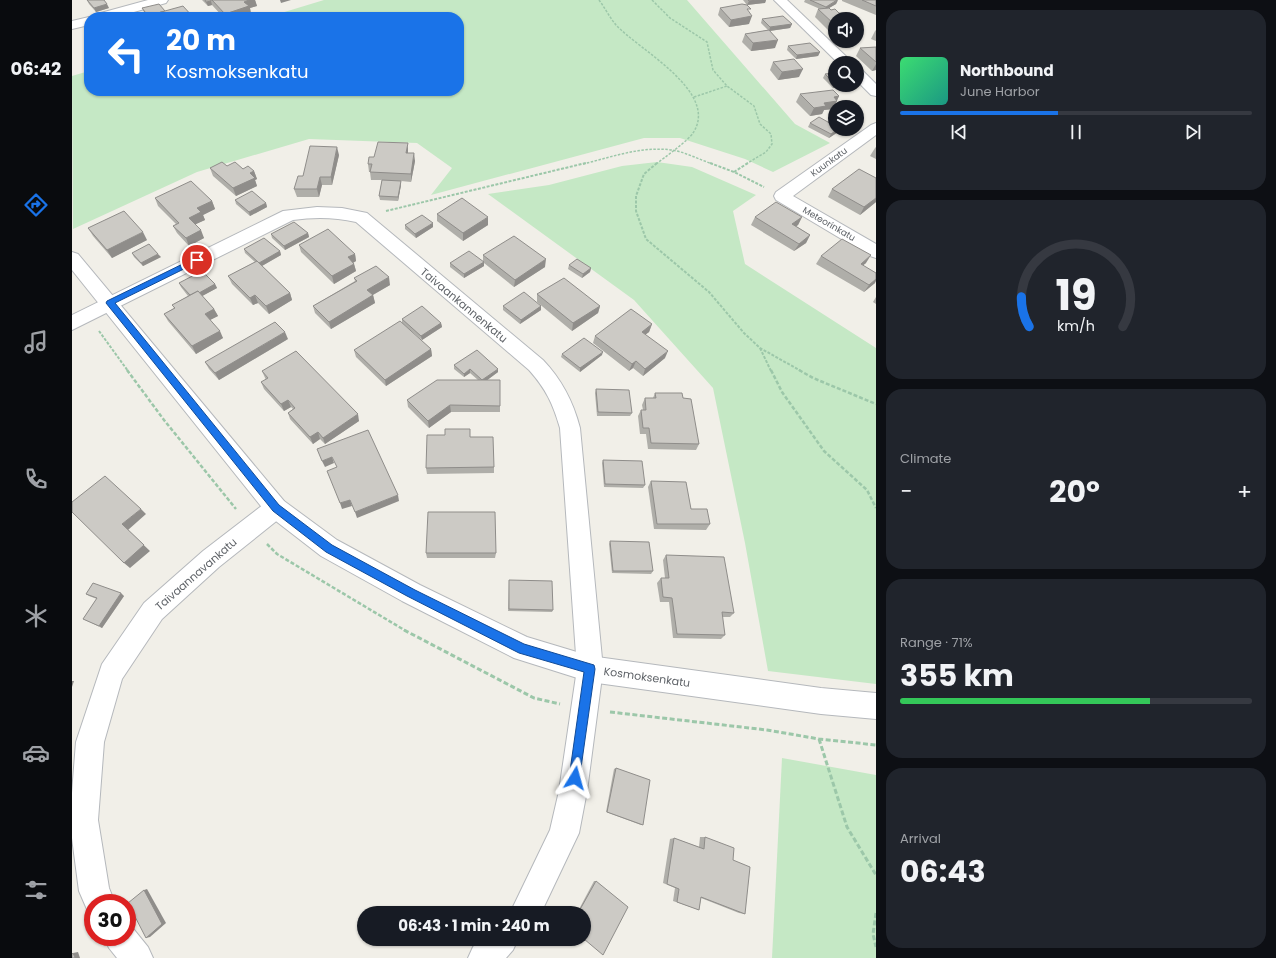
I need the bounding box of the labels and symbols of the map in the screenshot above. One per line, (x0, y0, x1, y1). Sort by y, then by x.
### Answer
street label: Kuunkatu (808, 145, 850, 179)
street label: Meteorinkatu (800, 204, 858, 244)
pin (180, 243, 214, 277)
street label: Taivaankannenkatu (417, 264, 511, 346)
street label: Taivaannavankatu (152, 534, 240, 614)
street label: Kosmoksenkatu (603, 663, 691, 691)
position arrow (554, 757, 596, 799)
speed limit sign: 30 (84, 894, 136, 946)

